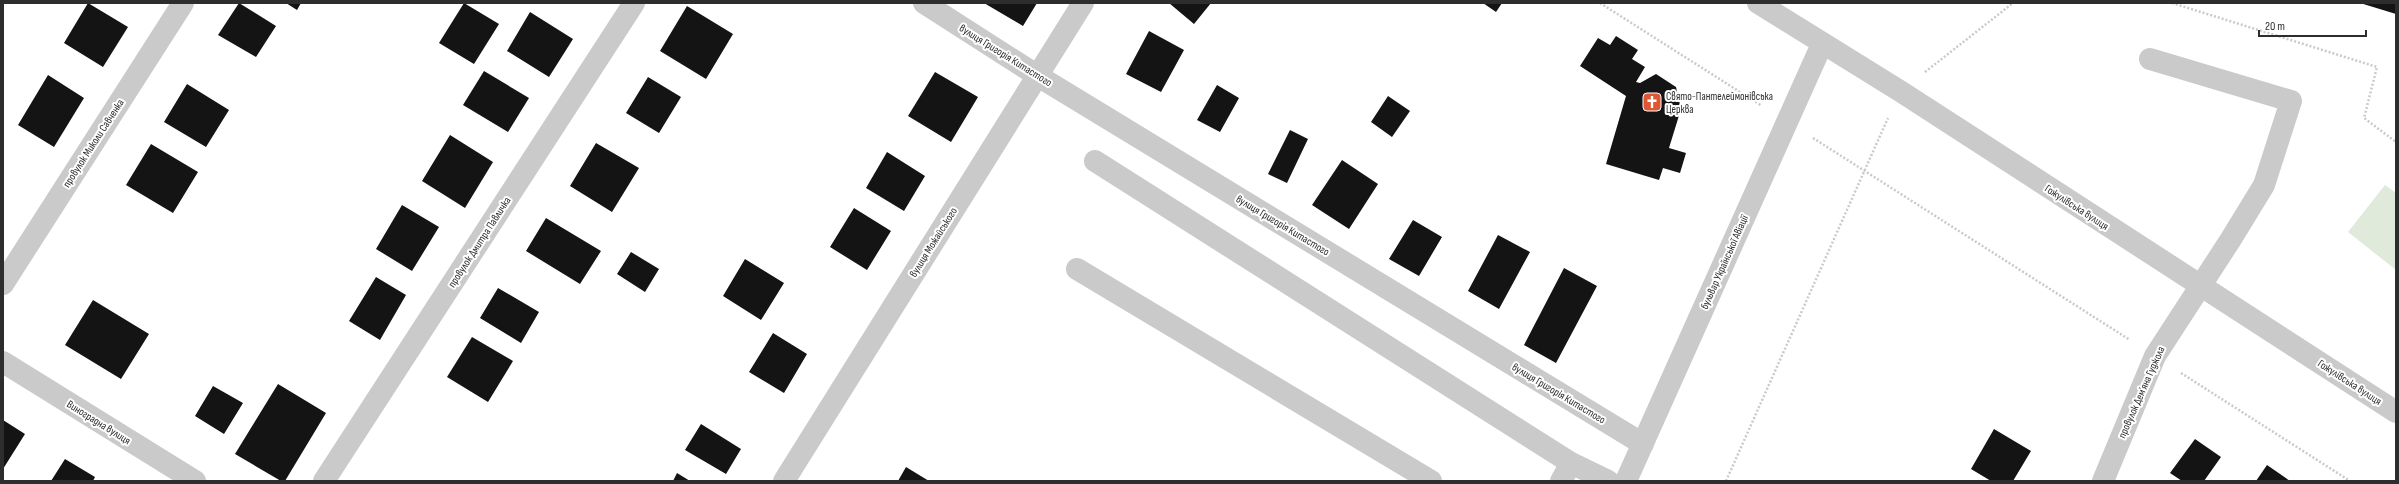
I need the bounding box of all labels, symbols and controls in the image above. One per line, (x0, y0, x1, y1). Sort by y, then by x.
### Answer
scale bar (2259, 12, 2366, 38)
text: 20 m (2265, 19, 2285, 34)
street label: вулиця Григорія Китастого (957, 22, 1055, 89)
place label: Свято-Пантелеймонівська Церква (1666, 90, 1773, 116)
church icon: Свято-Пантелеймонівська Церква (1641, 91, 1663, 113)
street label: провулок Миколи Савченка (60, 97, 127, 190)
street label: Гожулівська вулиця (2042, 182, 2111, 233)
street label: вулиця Григорія Китастого (1234, 192, 1332, 259)
street label: провулок Дмитра Павличка (445, 195, 514, 290)
street label: вулиця Можайського (907, 205, 960, 280)
street label: бульвар Української Авіації (1698, 212, 1751, 311)
street label: провулок Демʼяна Гуджола (2115, 344, 2168, 440)
street label: Гожулівська вулиця (2315, 357, 2384, 408)
street label: вулиця Григорія Китастого (1510, 360, 1608, 427)
street label: Виноградна вулиця (64, 398, 133, 447)

